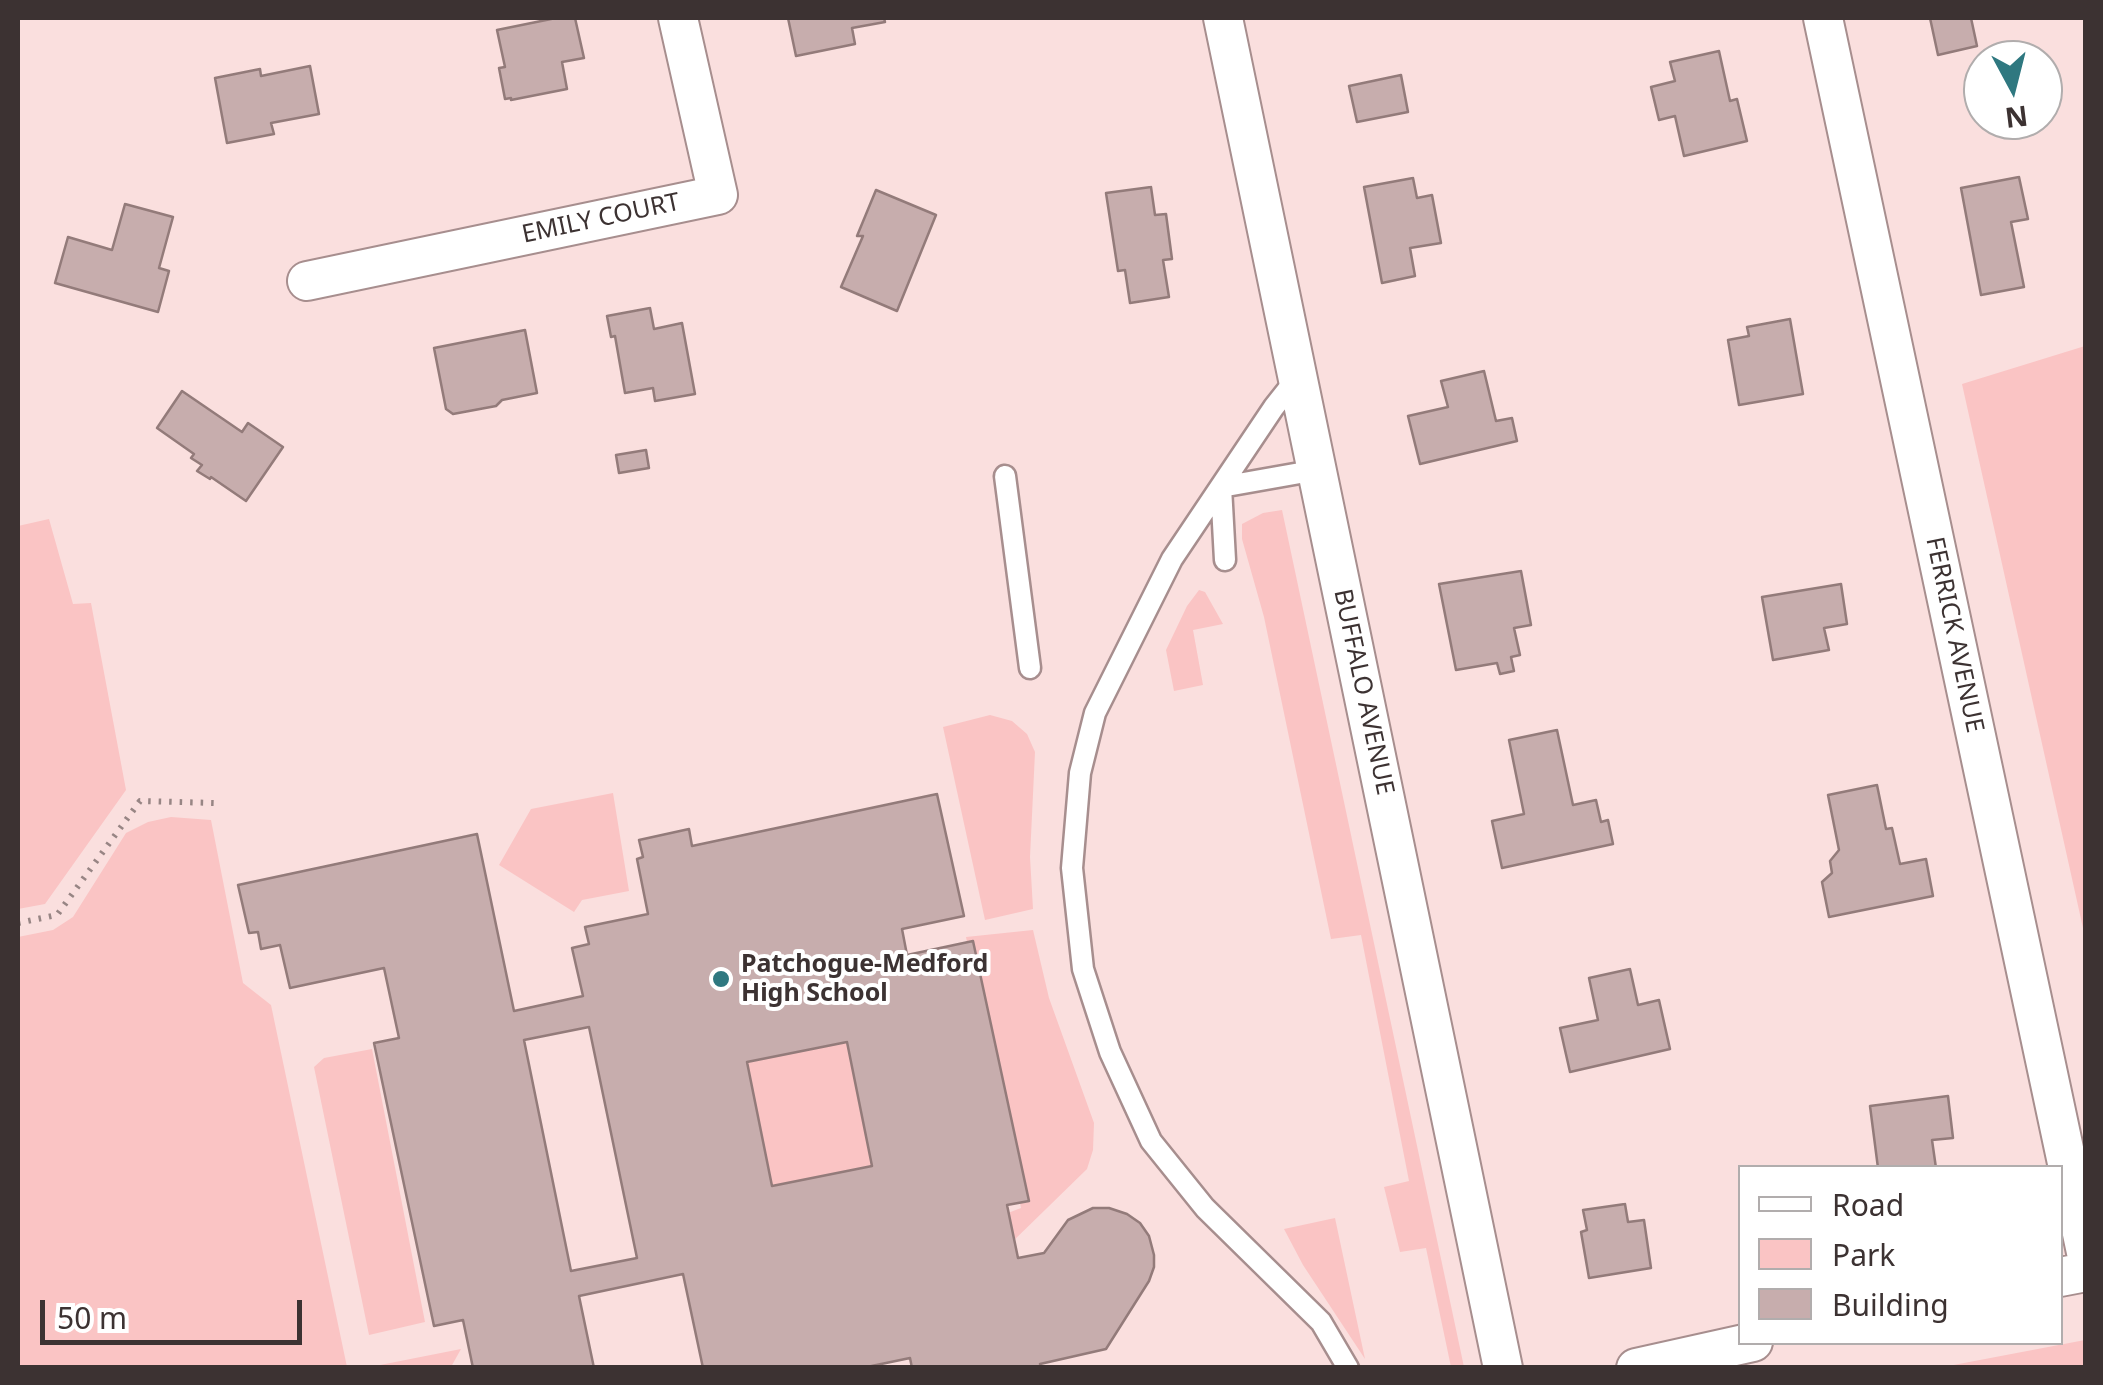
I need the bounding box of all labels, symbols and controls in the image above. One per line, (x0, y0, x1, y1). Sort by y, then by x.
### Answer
north arrow (1963, 40, 2063, 140)
text: N (2003, 98, 2030, 138)
street label: EMILY COURT (519, 188, 683, 250)
street label: FERRICK AVENUE (1919, 534, 1989, 736)
street label: BUFFALO AVENUE (1327, 586, 1399, 798)
place label: Patchogue-Medford High School (741, 950, 988, 1009)
marker: Patchogue-Medford High School (710, 968, 732, 990)
legend (1738, 1165, 2063, 1345)
text: Road (1832, 1184, 1904, 1225)
text: Park (1832, 1234, 1895, 1275)
scale bar (45, 1280, 308, 1342)
text: Building (1832, 1284, 1949, 1325)
text: 50 m (57, 1297, 127, 1338)

